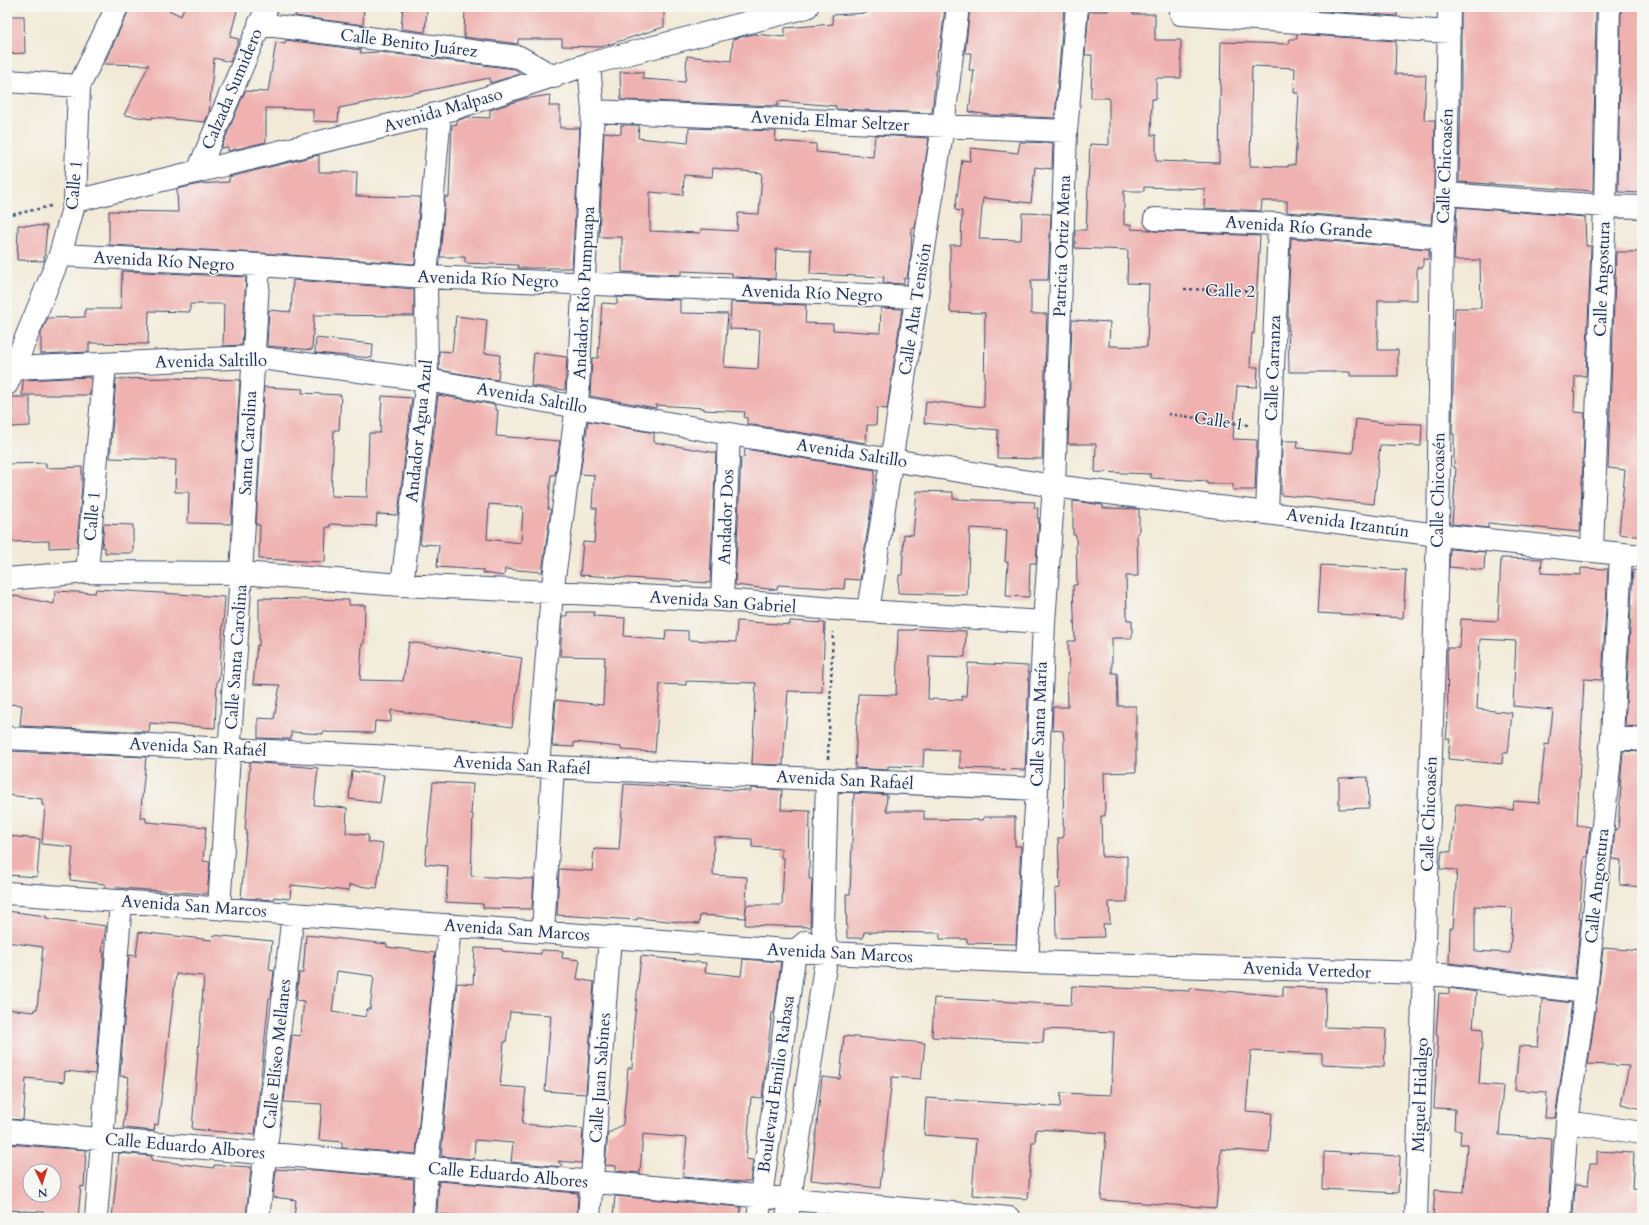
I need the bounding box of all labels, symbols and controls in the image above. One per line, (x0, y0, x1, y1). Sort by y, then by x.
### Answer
street label: Calle Benito Juárez (339, 23, 479, 63)
street label: Calzada Sumidero (196, 25, 268, 153)
street label: Avenida Malpaso (381, 82, 505, 138)
street label: Avenida Elmar Seltzer (750, 105, 911, 137)
street label: Calle Chicoasén (1431, 107, 1459, 224)
street label: Calle 1 (60, 159, 88, 211)
street label: Patricia Ortiz Mena (1048, 174, 1076, 317)
street label: Andador Río Pumpuapa (568, 205, 600, 380)
street label: Avenida Río Grande (1225, 210, 1373, 244)
street label: Calle Angostura (1588, 220, 1616, 337)
street label: Calle Alta Tensión (893, 241, 937, 377)
street label: Avenida Río Negro (93, 246, 235, 276)
street label: Avenida Río Negro (417, 265, 559, 293)
street label: Avenida Río Negro (741, 279, 883, 307)
street label: Calle 2 (1205, 279, 1255, 303)
street label: Calle Carranza (1260, 314, 1286, 421)
street label: Avenida Saltillo (155, 349, 267, 373)
street label: Andador Agua Azul (400, 358, 438, 503)
street label: Avenida Saltillo (475, 377, 589, 419)
street label: Santa Carolina (234, 389, 262, 496)
street label: Calle 1 (1193, 406, 1245, 436)
street label: Calle Chicoasén (1425, 432, 1451, 548)
street label: Avenida Saltillo (795, 433, 909, 473)
street label: Andador Dos (713, 468, 739, 565)
street label: Calle 1 (78, 490, 106, 542)
street label: Avenida Itzantún (1285, 503, 1411, 543)
street label: Calle Santa Carolina (219, 583, 253, 731)
street label: Avenida San Gabriel (649, 585, 798, 619)
street label: Calle Santa María (1025, 660, 1053, 787)
street label: Avenida San Rafaél (129, 732, 268, 762)
street label: Avenida San Rafaél (453, 750, 592, 780)
street label: Calle Chicoasén (1415, 755, 1443, 872)
street label: Avenida San Rafaél (776, 765, 915, 795)
street label: Calle Angostura (1580, 827, 1615, 945)
street label: Avenida San Marcos (120, 889, 268, 923)
street label: Avenida San Marcos (443, 913, 591, 947)
street label: Avenida San Marcos (766, 938, 914, 968)
street label: Avenida Vertedor (1243, 956, 1372, 984)
street label: Calle Elíseo Mellanes (258, 977, 296, 1130)
street label: Boulevard Emilio Rabasa (752, 993, 800, 1174)
street label: Calle Juan Sabines (584, 1012, 616, 1144)
street label: Miguel Hidalgo (1407, 1037, 1433, 1153)
street label: Calle Eduardo Albores (104, 1128, 266, 1164)
street label: Calle Eduardo Albores (427, 1157, 589, 1193)
north arrow (22, 1163, 62, 1203)
text: N (37, 1185, 48, 1200)

